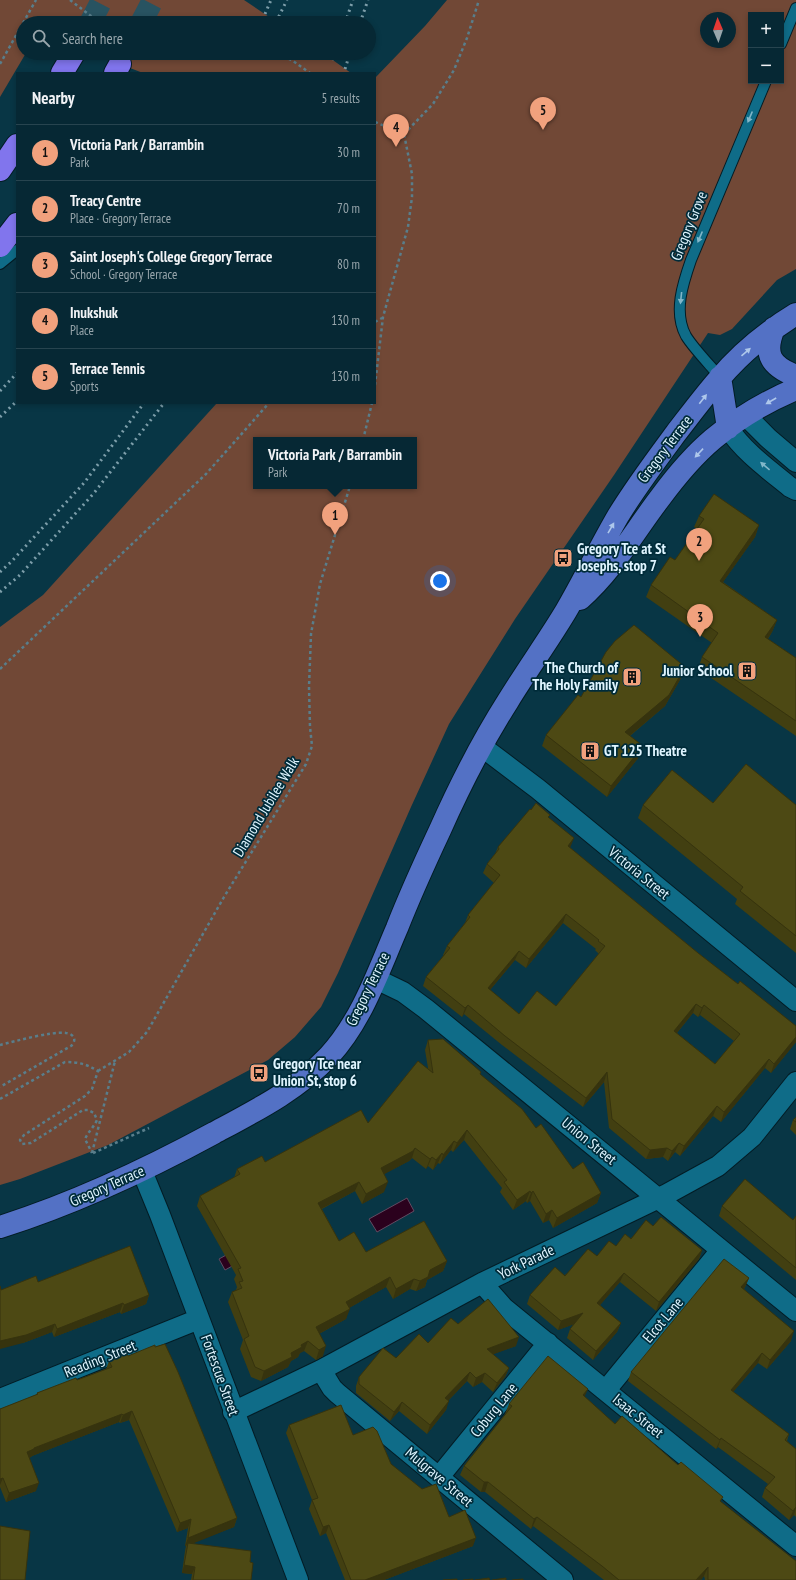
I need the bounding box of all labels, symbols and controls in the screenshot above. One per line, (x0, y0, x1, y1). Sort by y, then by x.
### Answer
north arrow (700, 12, 736, 48)
map controls (748, 12, 784, 84)
button: + (748, 12, 784, 48)
search box (16, 16, 376, 60)
icon: search (30, 27, 52, 49)
text: Search here (62, 29, 123, 48)
button: − (748, 48, 784, 84)
text: Nearby (32, 87, 75, 109)
text: 5 results (321, 90, 360, 107)
pin: 5 (530, 97, 556, 130)
one-way arrow (747, 111, 754, 123)
pin: 4 (383, 114, 409, 147)
text: Victoria Park / Barrambin (70, 135, 204, 154)
text: 1 (42, 144, 48, 161)
text: 30 m (337, 144, 360, 161)
text: Park (70, 154, 89, 171)
street label: Gregory Grove (666, 188, 711, 263)
text: Treacy Centre (70, 191, 141, 210)
text: 2 (42, 200, 48, 217)
text: 70 m (337, 200, 360, 217)
text: Place · Gregory Terrace (70, 210, 171, 227)
one-way arrow (697, 231, 703, 242)
text: Saint Joseph's College Gregory Terrace (70, 247, 272, 266)
text: 3 (42, 256, 48, 273)
text: 80 m (337, 256, 360, 273)
text: School · Gregory Terrace (70, 266, 177, 283)
one-way arrow (678, 292, 685, 304)
text: Inukshuk (70, 303, 118, 322)
text: 4 (42, 312, 48, 329)
text: 130 m (331, 312, 360, 329)
text: Place (70, 322, 94, 339)
one-way arrow (741, 347, 751, 357)
text: Terrace Tennis (70, 359, 145, 378)
text: 5 (42, 368, 48, 385)
text: 130 m (331, 368, 360, 385)
text: Sports (70, 378, 99, 395)
one-way arrow (698, 394, 707, 405)
one-way arrow (765, 398, 777, 405)
street label: Gregory Terrace (633, 411, 696, 486)
popup (253, 437, 417, 489)
text: Victoria Park / Barrambin (268, 445, 402, 464)
one-way arrow (694, 448, 704, 458)
one-way arrow (760, 462, 771, 471)
text: Park (268, 464, 287, 481)
pin: 1 (322, 502, 348, 535)
one-way arrow (608, 522, 615, 534)
pin: 2 (686, 528, 712, 561)
place label: Gregory Tce at St Josephs, stop 7 (576, 539, 667, 575)
bus stop icon: Gregory Tce at St Josephs, stop 7 (552, 547, 574, 569)
your location (430, 571, 450, 591)
pin: 3 (687, 604, 713, 637)
place label: The Church of The Holy Family (532, 658, 619, 694)
building icon: Junior School (736, 660, 758, 682)
place label: Junior School (661, 661, 733, 680)
building icon: The Church of The Holy Family (621, 666, 643, 688)
building icon: GT 125 Theatre (579, 740, 601, 762)
place label: GT 125 Theatre (604, 741, 687, 760)
street label: Diamond Jubilee Walk (228, 753, 303, 860)
street label: Victoria Street (604, 841, 674, 903)
street label: Gregory Terrace (342, 949, 394, 1029)
place label: Gregory Tce near Union St, stop 6 (273, 1054, 362, 1090)
bus stop icon: Gregory Tce near Union St, stop 6 (248, 1062, 270, 1084)
street label: Union Street (558, 1113, 621, 1168)
street label: Gregory Terrace (67, 1161, 147, 1210)
street label: York Parade (495, 1240, 557, 1283)
street label: Elcot Lane (638, 1293, 687, 1346)
street label: Fortescue Street (197, 1332, 244, 1418)
street label: Reading Street (61, 1336, 139, 1382)
street label: Coburg Lane (466, 1379, 521, 1441)
street label: Isaac Street (609, 1389, 668, 1442)
street label: Mulgrave Street (402, 1443, 477, 1510)

